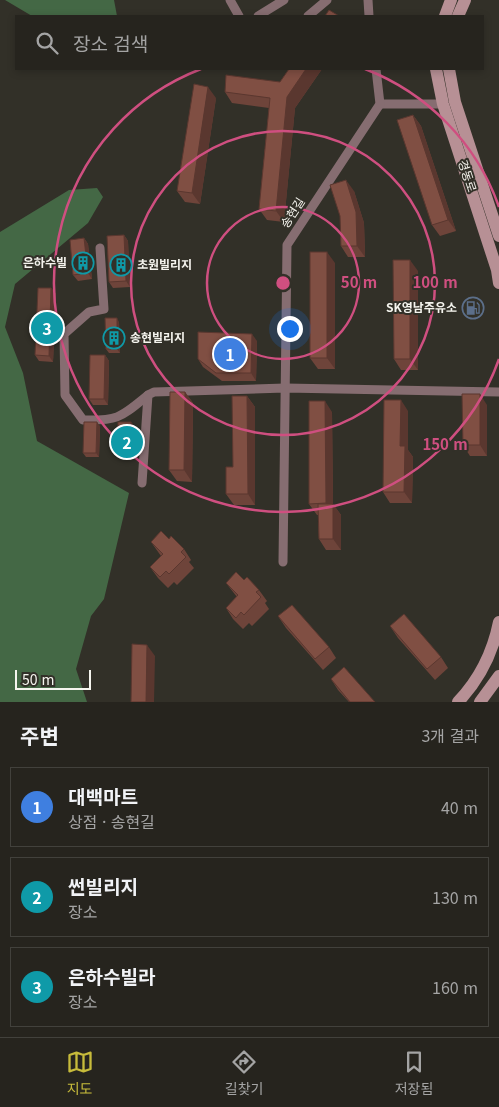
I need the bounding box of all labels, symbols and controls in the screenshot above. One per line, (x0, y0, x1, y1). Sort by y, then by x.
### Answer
search box (15, 15, 484, 70)
icon: search (33, 29, 61, 57)
text: 장소 검색 (73, 29, 148, 56)
street label: 경동로 (455, 157, 482, 194)
street label: 송현길 (276, 194, 308, 231)
building icon: 은하수빌 (71, 251, 95, 275)
place label: 은하수빌 (23, 253, 67, 270)
building icon: 초원빌리지 (109, 253, 133, 277)
place label: 초원빌리지 (137, 255, 192, 272)
text: 50 m (341, 271, 377, 292)
text: 100 m (412, 271, 458, 292)
centre of rings (274, 274, 292, 292)
fuel station icon: SK영남주유소 (461, 296, 485, 320)
place label: SK영남주유소 (386, 298, 457, 315)
pin: 3 (31, 309, 63, 347)
your location (277, 316, 303, 342)
building icon: 송현빌리지 (102, 326, 126, 350)
place label: 송현빌리지 (130, 328, 185, 345)
pin: 1 (214, 335, 246, 373)
pin: 2 (111, 423, 143, 461)
text: 150 m (422, 433, 468, 454)
scale bar (15, 667, 91, 690)
text: 50 m (22, 669, 54, 689)
text: 주변 (20, 720, 59, 750)
text: 3개 결과 (421, 723, 479, 747)
text: 대백마트 (68, 782, 138, 809)
text: 1 (32, 795, 42, 819)
text: 40 m (441, 795, 478, 819)
text: 상점 · 송현길 (68, 809, 155, 833)
text: 썬빌리지 (68, 872, 138, 899)
text: 2 (32, 885, 42, 909)
text: 130 m (432, 885, 478, 909)
text: 장소 (68, 899, 97, 923)
text: 은하수빌라 (68, 962, 155, 989)
text: 3 (32, 975, 42, 999)
text: 160 m (432, 975, 478, 999)
text: 장소 (68, 989, 97, 1013)
tab: 지도 (66, 1048, 94, 1098)
tab: 길찾기 (225, 1048, 263, 1098)
tab: 저장됨 (395, 1048, 433, 1098)

